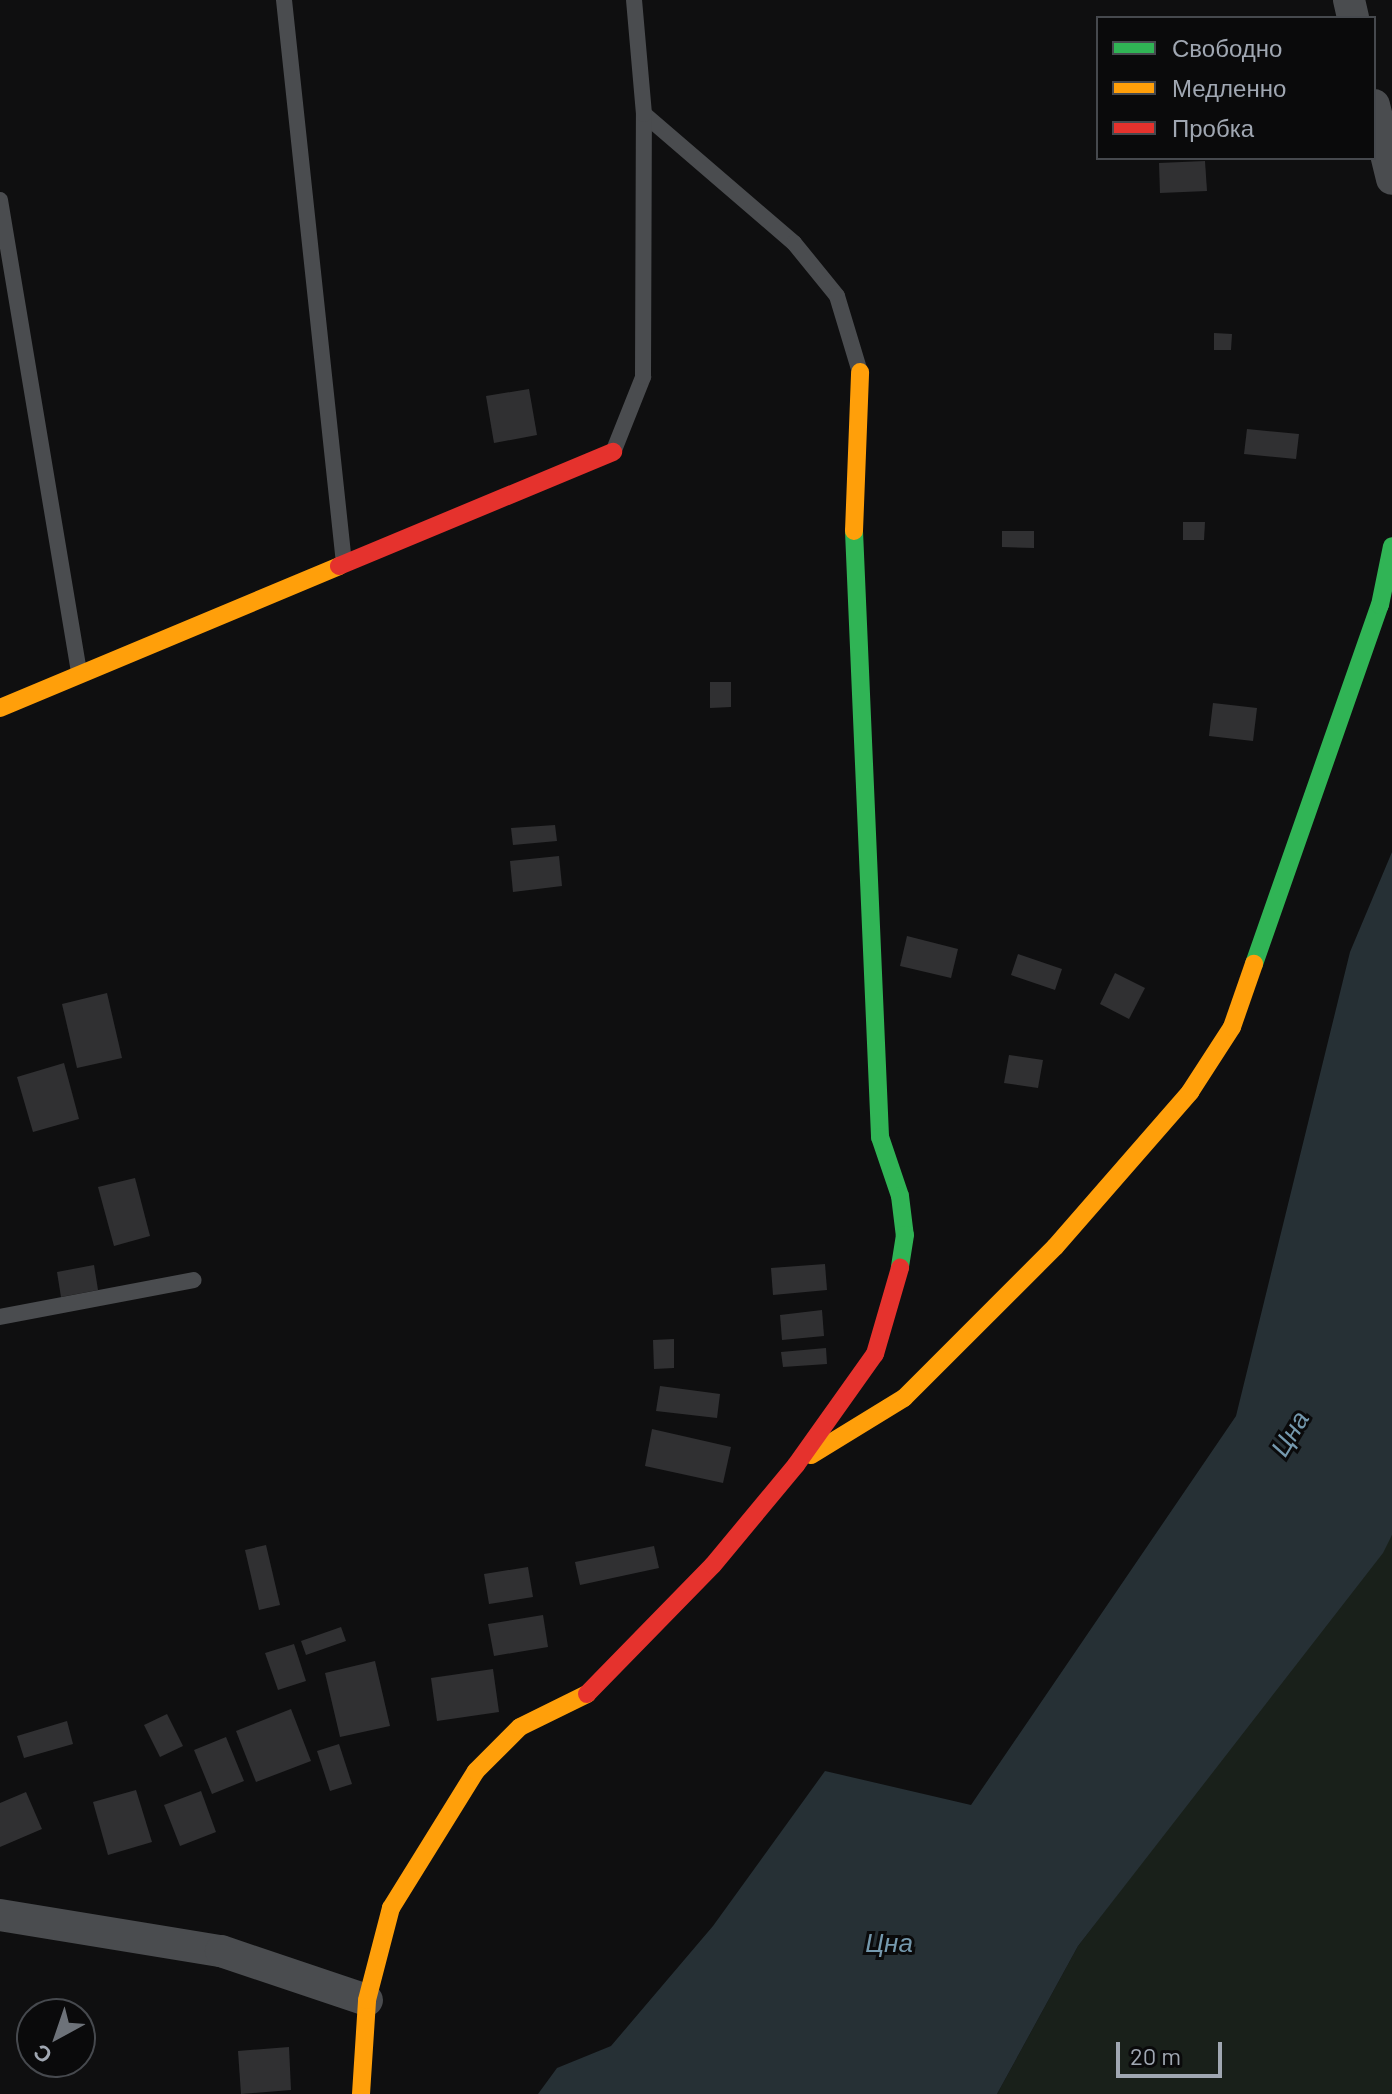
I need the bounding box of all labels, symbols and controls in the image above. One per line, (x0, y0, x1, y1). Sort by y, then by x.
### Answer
legend (1096, 16, 1376, 160)
text: Свободно (1172, 33, 1282, 62)
text: Медленно (1172, 73, 1286, 102)
text: Пробка (1172, 113, 1254, 142)
water label: Цна (1263, 1405, 1315, 1461)
water label: Цна (865, 1926, 913, 1958)
north arrow (16, 1998, 96, 2078)
scale bar (1120, 2026, 1226, 2076)
text: С (27, 2040, 56, 2070)
text: 20 m (1130, 2041, 1181, 2070)

